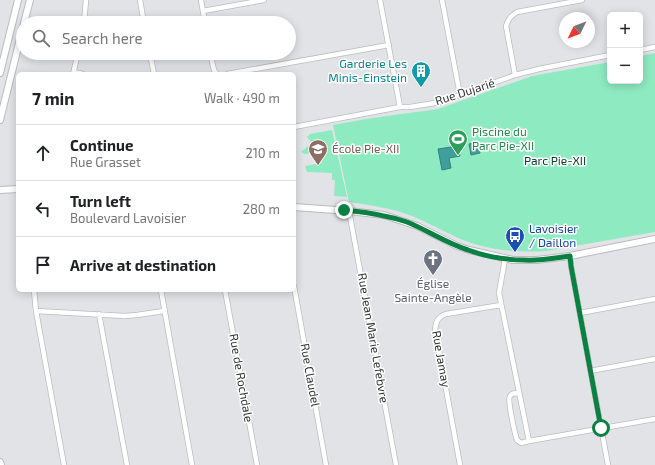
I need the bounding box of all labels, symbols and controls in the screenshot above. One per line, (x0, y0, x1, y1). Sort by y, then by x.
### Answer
north arrow (559, 12, 595, 48)
map controls (607, 12, 643, 84)
button: + (607, 12, 643, 48)
search box (16, 16, 296, 60)
icon: search (30, 27, 52, 49)
text: Search here (62, 29, 143, 47)
button: − (607, 48, 643, 84)
place label: Garderie Les Minis-Einstein (328, 56, 407, 84)
building icon: Garderie Les Minis-Einstein (410, 60, 432, 88)
street label: Rue Dujarié (433, 75, 497, 108)
text: 7 min (32, 88, 75, 108)
text: Walk · 490 m (204, 90, 280, 106)
place label: Piscine du Parc Pie-XII (472, 124, 534, 152)
sports icon: Piscine du Parc Pie-XII (447, 128, 469, 156)
text: Continue (70, 136, 133, 154)
school or university icon: École Pie-XII (307, 138, 329, 166)
place label: École Pie-XII (332, 141, 399, 155)
icon: ahead (32, 142, 54, 164)
text: 210 m (245, 145, 280, 161)
park label: Parc Pie-XII (524, 153, 586, 167)
text: Rue Grasset (70, 154, 141, 170)
text: Turn left (70, 192, 131, 210)
icon: left (32, 198, 54, 220)
text: 280 m (243, 201, 280, 217)
route end (335, 201, 353, 219)
text: Boulevard Lavoisier (70, 210, 186, 226)
place label: Lavoisier / Daillon (529, 221, 578, 249)
bus stop icon: Lavoisier / Daillon (504, 225, 526, 253)
church icon: Église Sainte-Angèle (422, 248, 444, 276)
icon: arrive (32, 254, 54, 276)
text: Arrive at destination (70, 256, 216, 274)
street label: Rue Jean Marie Lefebvre (356, 272, 392, 404)
place label: Église Sainte-Angèle (394, 276, 472, 304)
street label: Rue Jamay (430, 329, 454, 389)
street label: Rue de Rochdale (227, 332, 257, 423)
street label: Rue Claudel (299, 342, 324, 408)
route start (592, 419, 610, 437)

